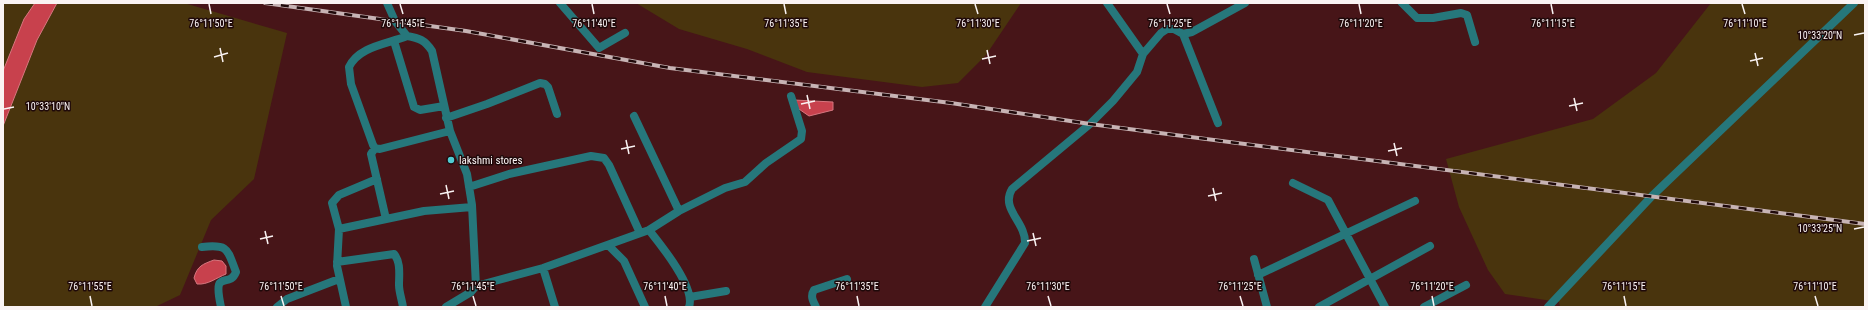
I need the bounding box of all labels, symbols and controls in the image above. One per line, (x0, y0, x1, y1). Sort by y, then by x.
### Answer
text: 76°11'50"E (189, 18, 233, 29)
text: 76°11'45"E (381, 18, 425, 29)
text: 76°11'40"E (572, 18, 616, 29)
text: 76°11'35"E (764, 18, 808, 29)
text: 76°11'30"E (956, 18, 1000, 29)
text: 76°11'25"E (1148, 18, 1192, 29)
text: 76°11'20"E (1339, 18, 1383, 29)
text: 76°11'15"E (1531, 18, 1575, 29)
text: 76°11'10"E (1723, 18, 1767, 29)
text: 10°33'20"N (1798, 30, 1842, 41)
text: 10°33'10"N (26, 101, 70, 112)
place label: lakshmi stores (459, 154, 523, 167)
marker: lakshmi stores (446, 155, 456, 165)
text: 10°33'25"N (1798, 223, 1842, 234)
text: 76°11'55"E (68, 281, 112, 292)
text: 76°11'50"E (259, 281, 303, 292)
text: 76°11'45"E (451, 281, 495, 292)
text: 76°11'40"E (643, 281, 687, 292)
text: 76°11'35"E (835, 281, 879, 292)
text: 76°11'30"E (1026, 281, 1070, 292)
text: 76°11'25"E (1218, 281, 1262, 292)
text: 76°11'20"E (1410, 281, 1454, 292)
text: 76°11'15"E (1602, 281, 1646, 292)
text: 76°11'10"E (1793, 281, 1837, 292)

